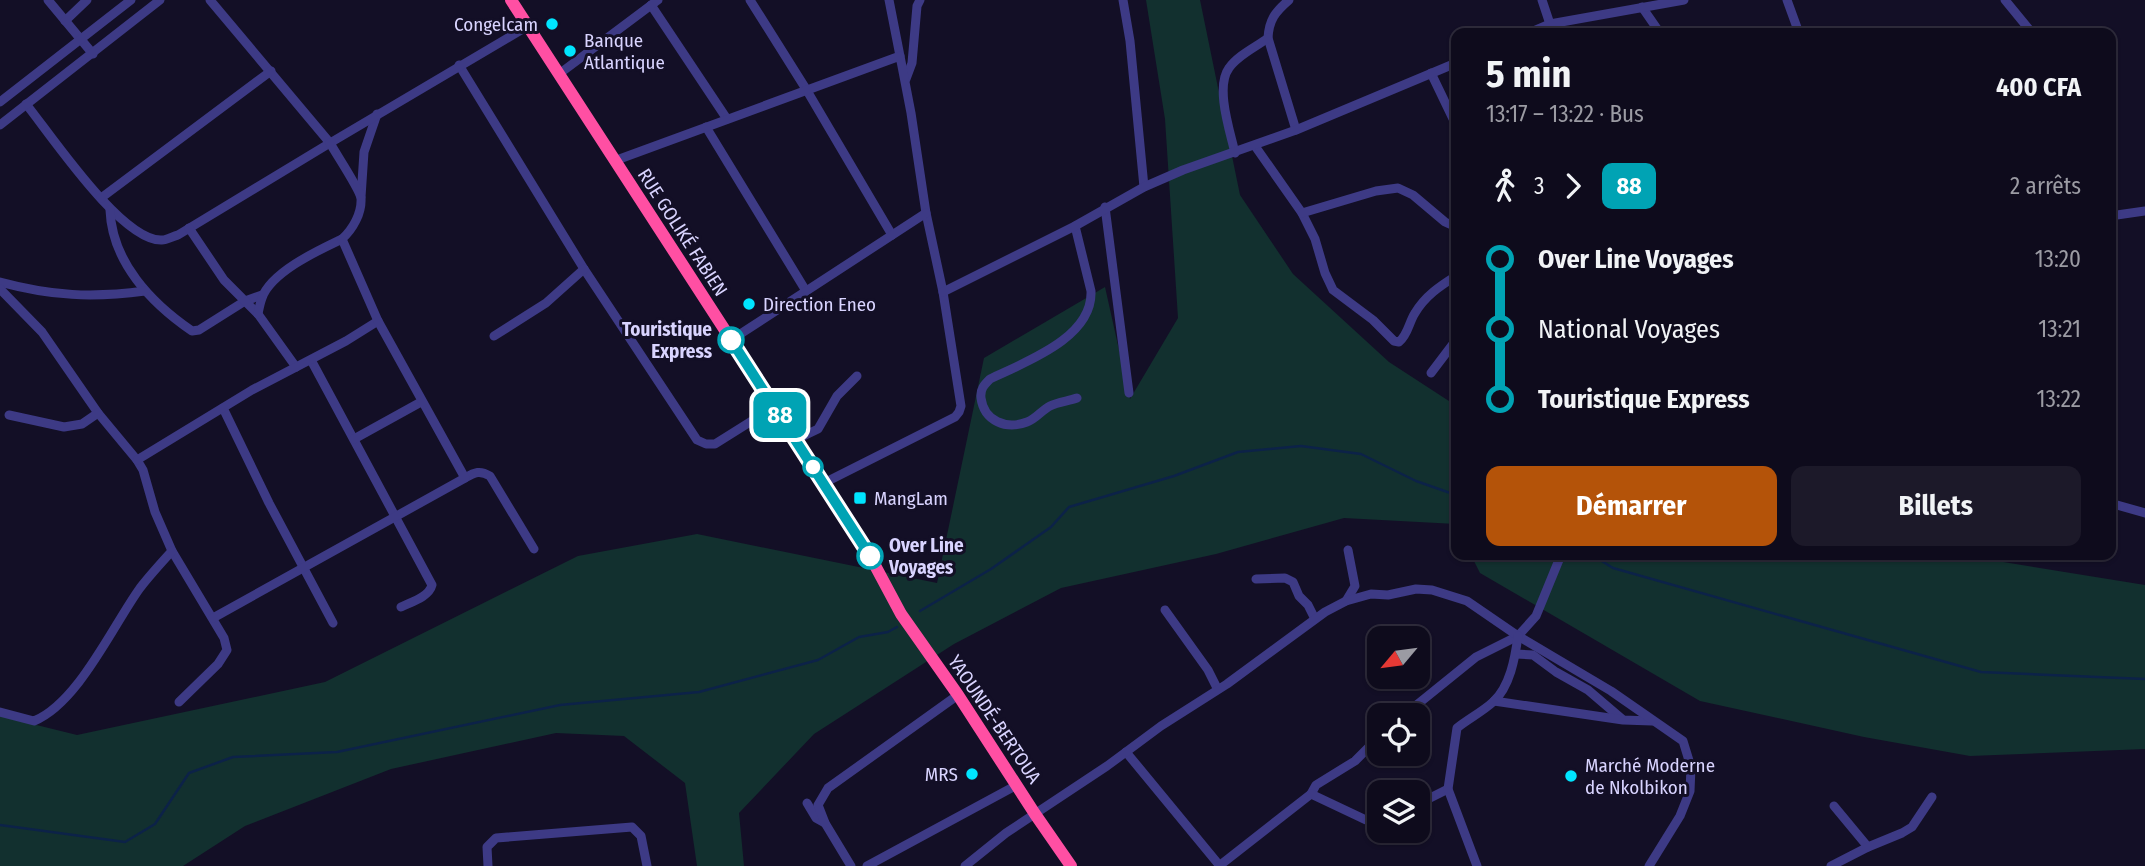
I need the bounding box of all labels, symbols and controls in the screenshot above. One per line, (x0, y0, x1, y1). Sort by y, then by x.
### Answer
place label: Congelcam (454, 13, 538, 36)
marker: Congelcam (544, 16, 560, 32)
place label: Banque Atlantique (584, 29, 665, 74)
marker: Banque Atlantique (562, 43, 578, 59)
text: 5 min (1486, 51, 1571, 97)
text: 400 CFA (1996, 72, 2081, 103)
text: 13:17 – 13:22 · Bus (1486, 100, 1644, 128)
street label: RUE GOLIKÉ FABIEN (633, 164, 732, 300)
icon: walk (1486, 167, 1524, 205)
icon: forward (1554, 167, 1592, 205)
text: 3 (1534, 172, 1544, 200)
text: 88 (1616, 172, 1642, 200)
text: 2 arrêts (2010, 172, 2081, 200)
text: Over Line Voyages (1538, 244, 1734, 275)
text: 13:20 (2035, 245, 2081, 273)
place label: Direction Eneo (763, 293, 876, 316)
marker: Direction Eneo (741, 296, 757, 312)
text: National Voyages (1538, 314, 1720, 345)
text: 13:21 (2038, 315, 2081, 343)
place label: Touristique Express (622, 318, 713, 363)
marker: Touristique Express (718, 327, 744, 353)
text: Touristique Express (1538, 384, 1750, 415)
text: 13:22 (2036, 385, 2081, 413)
line badge: 88 (748, 392, 812, 438)
text: 88 (767, 401, 793, 429)
unlabelled marker (803, 457, 823, 477)
button: Démarrer (1486, 466, 1777, 546)
button: Billets (1791, 466, 2081, 546)
place label: MangLam (874, 487, 948, 510)
marker: MangLam (852, 490, 868, 506)
place label: Over Line Voyages (888, 534, 964, 579)
marker: Over Line Voyages (857, 543, 883, 569)
north arrow (1367, 626, 1430, 690)
map controls (1367, 626, 1430, 843)
street label: YAOUNDÉ-BERTOUA (943, 651, 1046, 788)
button: locate (1367, 703, 1430, 766)
place label: Marché Moderne de Nkolbikon (1585, 754, 1715, 799)
place label: MRS (925, 763, 958, 786)
marker: MRS (964, 766, 980, 782)
marker: Marché Moderne de Nkolbikon (1563, 768, 1579, 784)
button: layers (1367, 780, 1430, 843)

